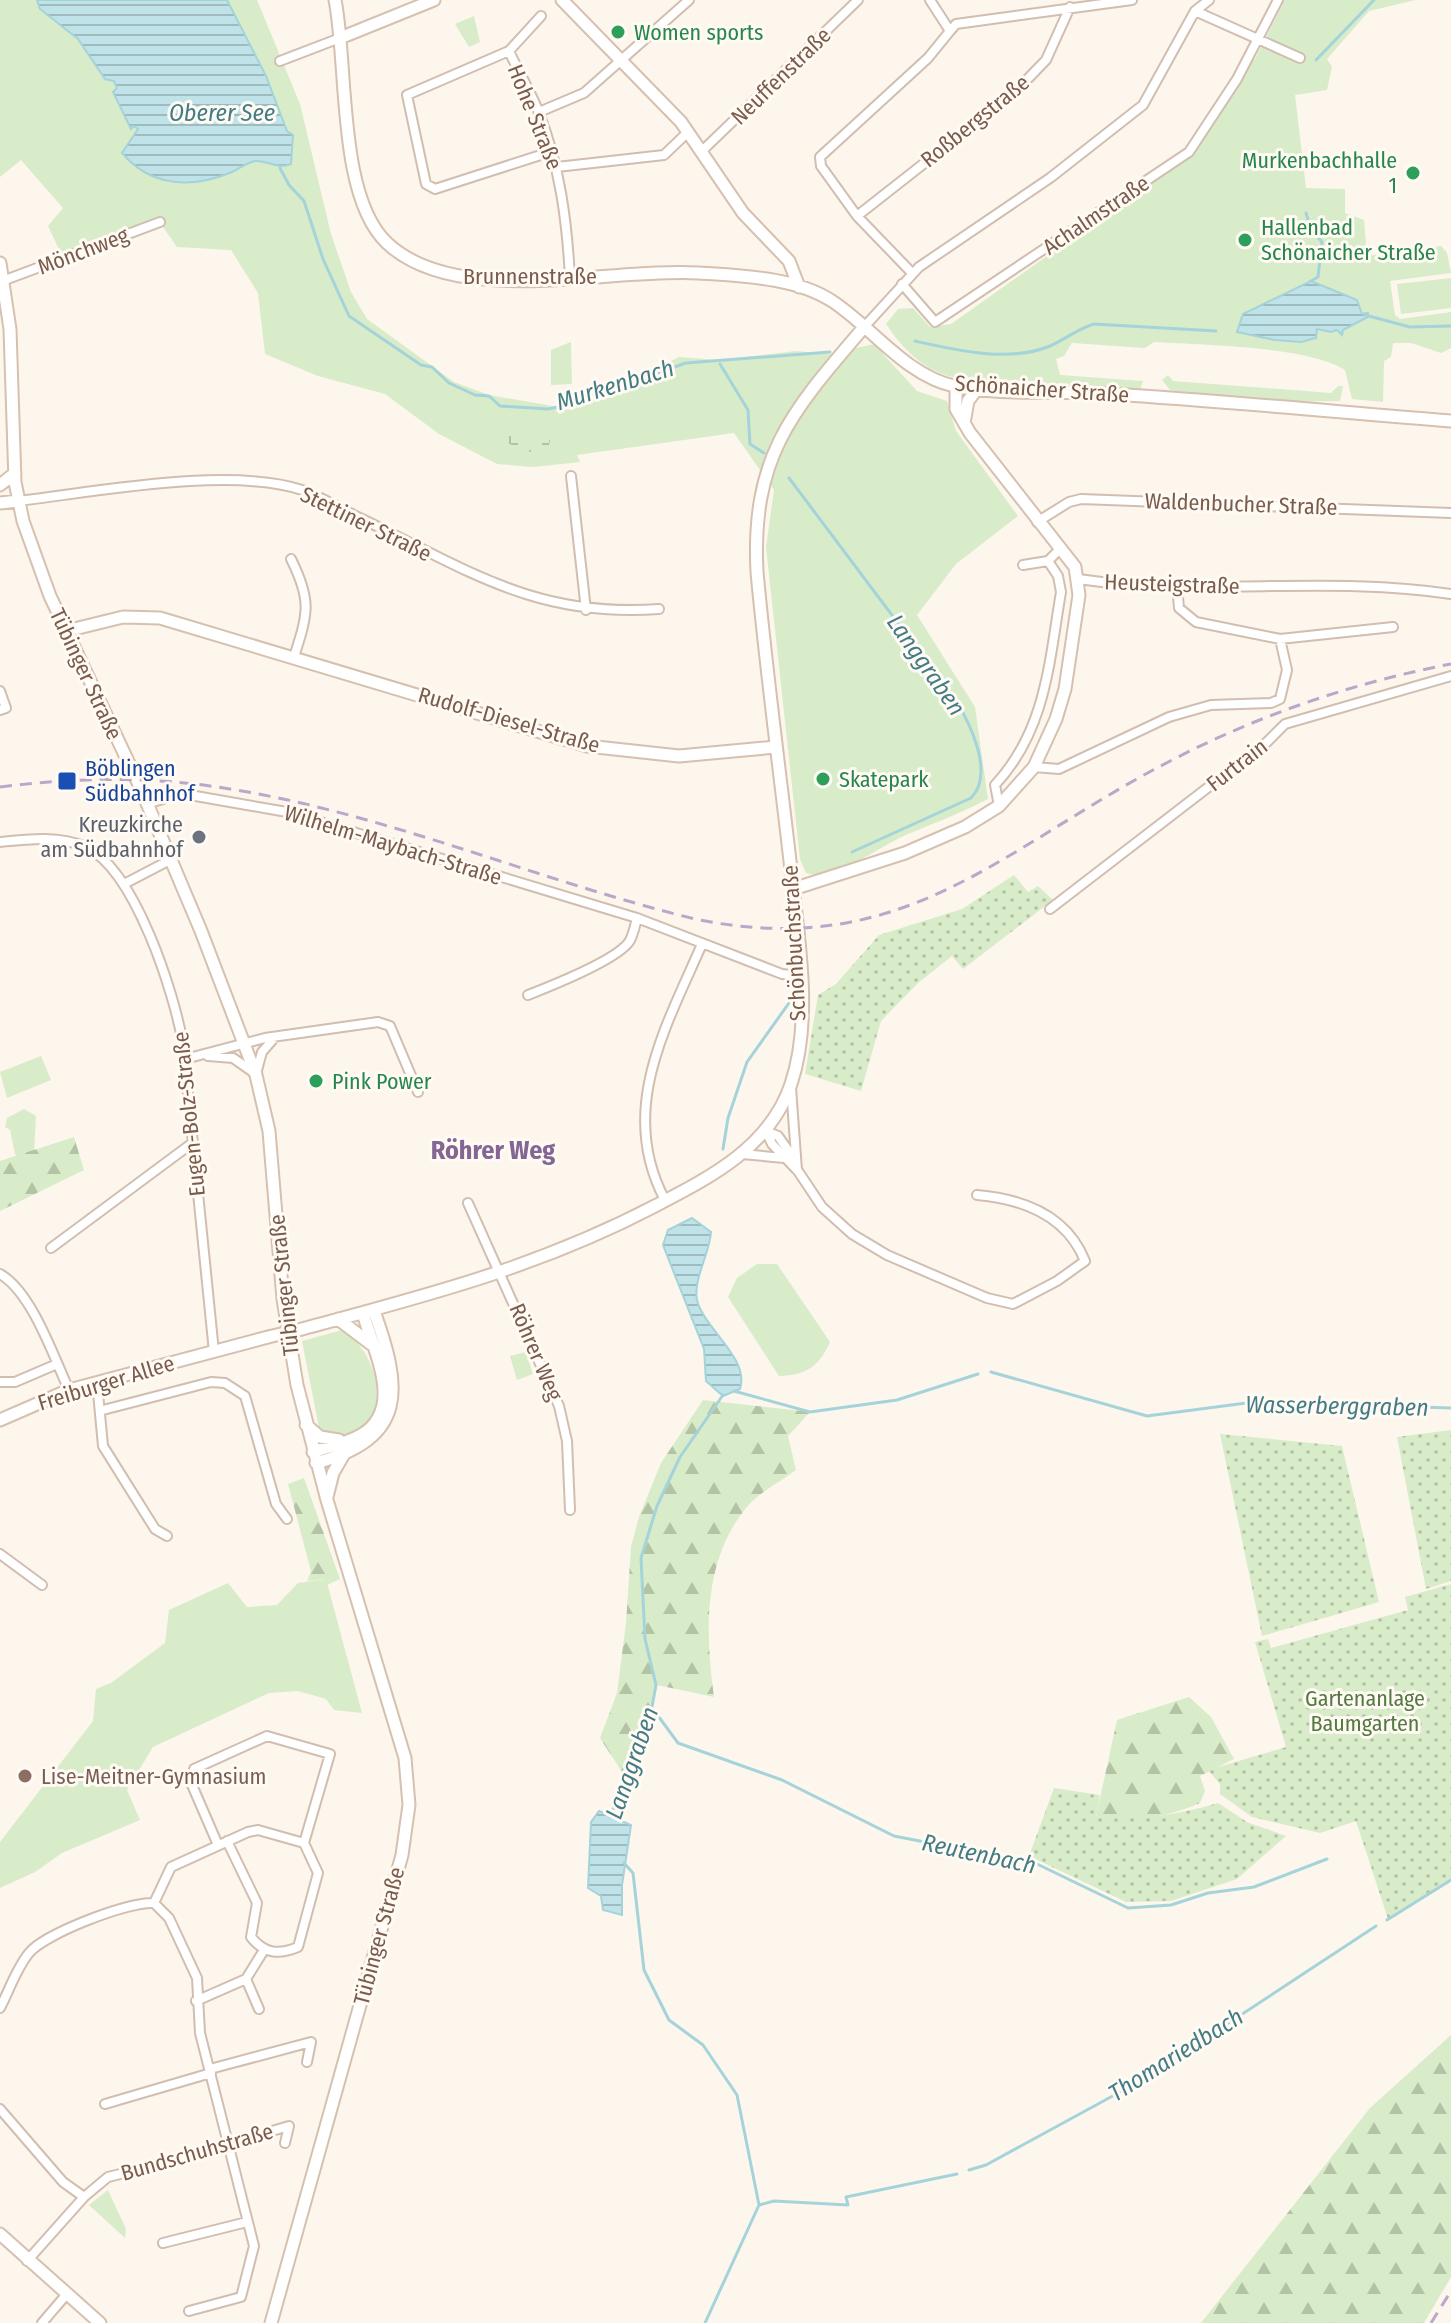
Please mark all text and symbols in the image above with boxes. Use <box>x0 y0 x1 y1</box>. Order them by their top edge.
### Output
place label: Women sports <box>634 19 763 46</box>
street label: Neuffenstraße <box>725 22 837 130</box>
marker: Women sports <box>609 23 627 41</box>
street label: Hohe Straße <box>502 60 568 174</box>
street label: Roßbergstraße <box>915 69 1035 173</box>
water label: Oberer See <box>169 99 275 127</box>
place label: Murkenbachhalle 1 <box>1242 147 1397 199</box>
marker: Murkenbachhalle 1 <box>1404 164 1422 182</box>
street label: Achalmstraße <box>1038 169 1154 261</box>
place label: Hallenbad Schönaicher Straße <box>1261 214 1436 266</box>
street label: Mönchweg <box>34 221 133 281</box>
marker: Hallenbad Schönaicher Straße <box>1236 231 1254 249</box>
street label: Brunnenstraße <box>463 263 597 290</box>
water label: Murkenbach <box>553 354 677 416</box>
street label: Schönaicher Straße <box>954 369 1130 409</box>
street label: Stettiner Straße <box>296 481 436 567</box>
street label: Waldenbucher Straße <box>1144 487 1338 521</box>
street label: Heusteigstraße <box>1104 568 1240 600</box>
street label: Tübinger Straße <box>44 604 128 744</box>
water label: Langgraben <box>881 609 971 721</box>
street label: Rudolf-Diesel-Straße <box>415 681 603 759</box>
street label: Furtrain <box>1201 733 1273 797</box>
place label: Böblingen Südbahnhof <box>85 755 196 807</box>
place label: Skatepark <box>839 766 929 793</box>
marker: Böblingen Südbahnhof <box>56 770 78 792</box>
marker: Skatepark <box>814 770 832 788</box>
street label: Wilhelm-Maybach-Straße <box>281 799 505 891</box>
place label: Kreuzkirche am Südbahnhof <box>41 811 184 863</box>
marker: Kreuzkirche am Südbahnhof <box>190 828 208 846</box>
street label: Schönbuchstraße <box>776 864 812 1022</box>
street label: Eugen-Bolz-Straße <box>167 1030 211 1198</box>
place label: Pink Power <box>332 1068 432 1095</box>
marker: Pink Power <box>307 1072 325 1090</box>
district label: Röhrer Weg <box>431 1135 555 1166</box>
street label: Tübinger Straße <box>263 1213 305 1357</box>
street label: Röhrer Weg <box>503 1299 569 1405</box>
street label: Freiburger Allee <box>34 1349 178 1417</box>
water label: Wasserberggraben <box>1245 1390 1429 1422</box>
park label: Gartenanlage Baumgarten <box>1305 1685 1425 1737</box>
water label: Langgraben <box>600 1703 664 1823</box>
place label: Lise-Meitner-Gymnasium <box>41 1763 266 1790</box>
marker: Lise-Meitner-Gymnasium <box>16 1767 34 1785</box>
water label: Reutenbach <box>920 1828 1038 1880</box>
street label: Tübinger Straße <box>348 1864 410 2008</box>
water label: Thomariedbach <box>1104 2003 1248 2107</box>
street label: Bundschuhstraße <box>118 2117 276 2187</box>

